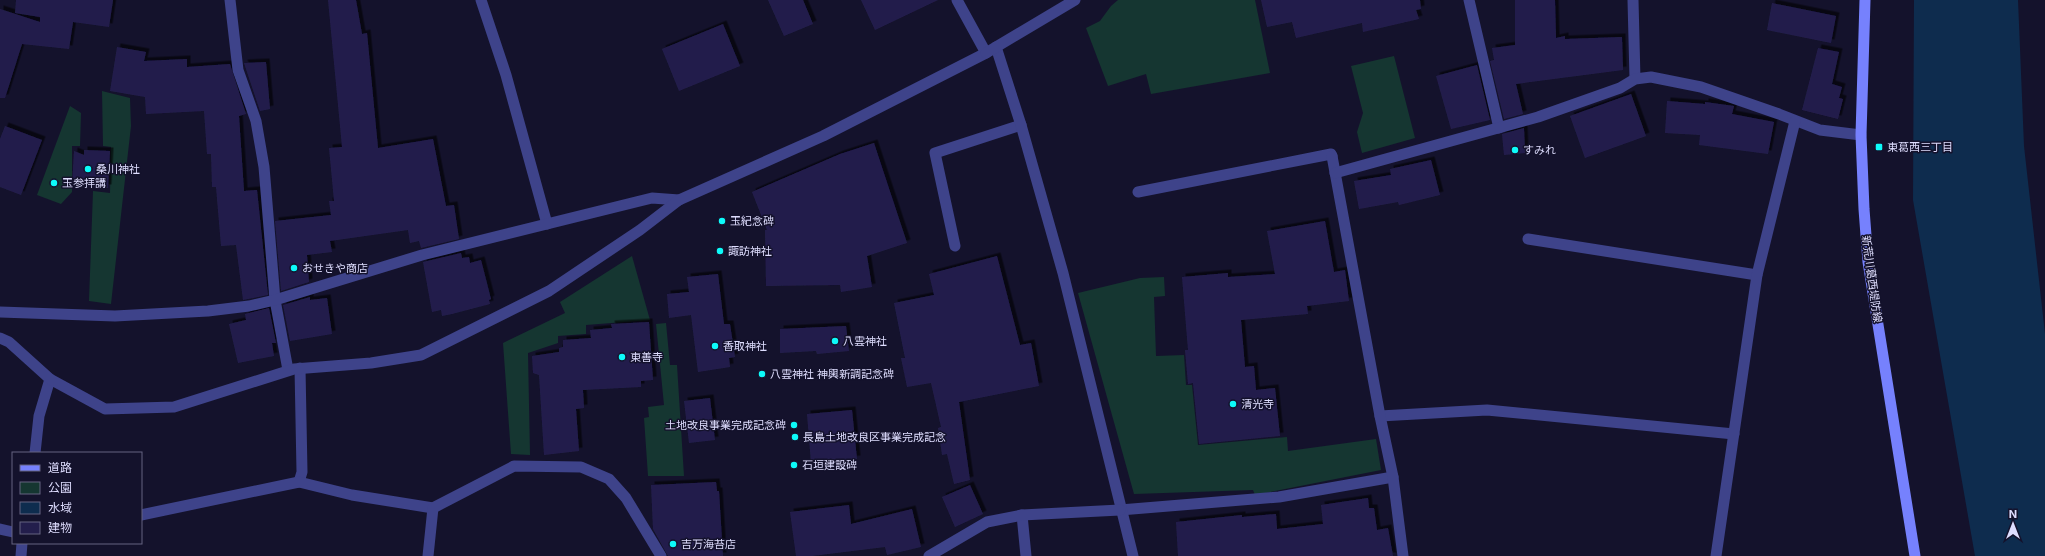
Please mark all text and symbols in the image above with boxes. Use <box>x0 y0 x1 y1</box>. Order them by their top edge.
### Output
place label: 東葛西三丁目 <box>1887 140 1953 154</box>
marker: 東葛西三丁目 <box>1874 142 1884 152</box>
place label: すみれ <box>1523 143 1556 157</box>
marker: すみれ <box>1510 145 1520 155</box>
place label: 桑川神社 <box>96 162 140 176</box>
marker: 桑川神社 <box>83 164 93 174</box>
place label: 玉参拝講 <box>62 176 106 190</box>
marker: 玉参拝講 <box>49 178 59 188</box>
place label: 玉紀念碑 <box>730 214 774 228</box>
marker: 玉紀念碑 <box>717 216 727 226</box>
street label: 新荒川葛西堤防線 <box>1859 234 1885 324</box>
place label: 諏訪神社 <box>728 244 772 258</box>
marker: 諏訪神社 <box>715 246 725 256</box>
place label: おせきや商店 <box>302 261 368 275</box>
marker: おせきや商店 <box>289 263 299 273</box>
place label: 八雲神社 <box>843 334 887 348</box>
marker: 八雲神社 <box>830 336 840 346</box>
place label: 香取神社 <box>723 339 767 353</box>
marker: 香取神社 <box>710 341 720 351</box>
place label: 東善寺 <box>630 350 663 364</box>
marker: 東善寺 <box>617 352 627 362</box>
place label: 八雲神社 神輿新調記念碑 <box>770 367 894 381</box>
marker: 八雲神社 神輿新調記念碑 <box>757 369 767 379</box>
place label: 清光寺 <box>1241 397 1274 411</box>
marker: 清光寺 <box>1228 399 1238 409</box>
place label: 土地改良事業完成記念碑 <box>665 418 786 432</box>
marker: 土地改良事業完成記念碑 <box>789 420 799 430</box>
place label: 長島土地改良区事業完成記念 <box>803 430 946 444</box>
marker: 長島土地改良区事業完成記念 <box>790 432 800 442</box>
legend <box>12 452 142 544</box>
place label: 石垣建設碑 <box>802 458 857 472</box>
text: 道路 <box>48 460 72 475</box>
marker: 石垣建設碑 <box>789 460 799 470</box>
text: 公園 <box>48 480 72 495</box>
text: 水域 <box>48 500 72 515</box>
north arrow <box>1993 504 2033 544</box>
text: N <box>2009 507 2017 521</box>
text: 建物 <box>48 520 72 535</box>
place label: 吉万海苔店 <box>681 537 736 551</box>
marker: 吉万海苔店 <box>668 539 678 549</box>

